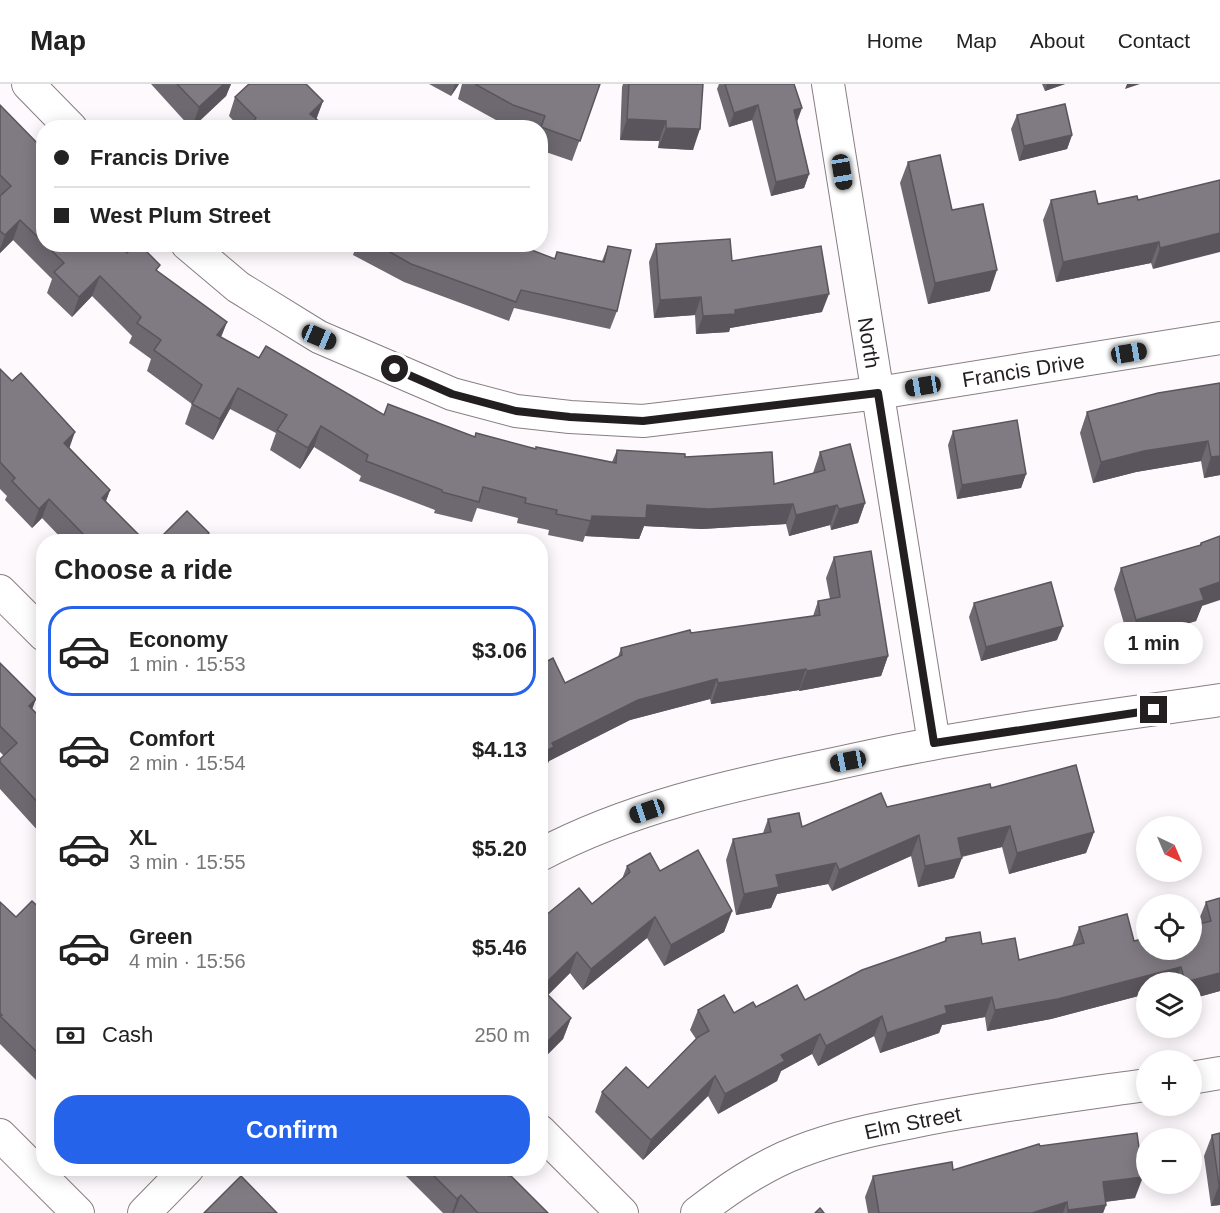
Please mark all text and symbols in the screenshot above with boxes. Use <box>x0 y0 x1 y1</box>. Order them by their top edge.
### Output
text: Map <box>30 25 86 56</box>
text: Home <box>867 29 923 52</box>
text: Map <box>956 29 997 52</box>
text: About <box>1030 29 1085 52</box>
text: Contact <box>1118 29 1190 52</box>
text: Francis Drive <box>90 145 229 170</box>
car <box>830 153 854 191</box>
text: West Plum Street <box>90 203 271 228</box>
street label: North <box>854 315 885 370</box>
car <box>299 322 339 352</box>
car <box>1110 341 1148 365</box>
street label: Francis Drive <box>960 348 1086 391</box>
route start <box>381 355 408 382</box>
car <box>904 374 942 398</box>
text: Choose a ride <box>54 555 233 585</box>
callout: 1 min <box>1104 623 1204 665</box>
icon: car <box>57 624 111 678</box>
text: Economy <box>129 627 228 652</box>
text: 1 min <box>1127 632 1180 654</box>
text: $3.06 <box>472 638 527 663</box>
text: 1 min · 15:53 <box>129 653 246 675</box>
route end <box>1140 696 1167 723</box>
icon: car <box>57 723 111 777</box>
text: Comfort <box>129 726 215 751</box>
text: $4.13 <box>472 737 527 762</box>
car <box>829 749 867 773</box>
text: 2 min · 15:54 <box>129 752 246 774</box>
car <box>627 797 667 825</box>
north arrow <box>1136 816 1202 882</box>
map controls <box>1136 816 1202 1194</box>
icon: car <box>57 822 111 876</box>
text: XL <box>129 825 157 850</box>
text: $5.20 <box>472 836 527 861</box>
text: 3 min · 15:55 <box>129 851 246 873</box>
button: locate <box>1136 894 1202 960</box>
icon: car <box>57 921 111 975</box>
text: Green <box>129 924 193 949</box>
text: $5.46 <box>472 935 527 960</box>
text: 4 min · 15:56 <box>129 950 246 972</box>
button: layers <box>1136 972 1202 1038</box>
icon: cash <box>54 1019 87 1052</box>
text: Cash <box>102 1022 153 1047</box>
text: 250 m <box>474 1024 530 1046</box>
button: + <box>1136 1050 1202 1116</box>
button: Confirm <box>54 1095 530 1164</box>
street label: Elm Street <box>862 1101 963 1143</box>
button: − <box>1136 1128 1202 1194</box>

